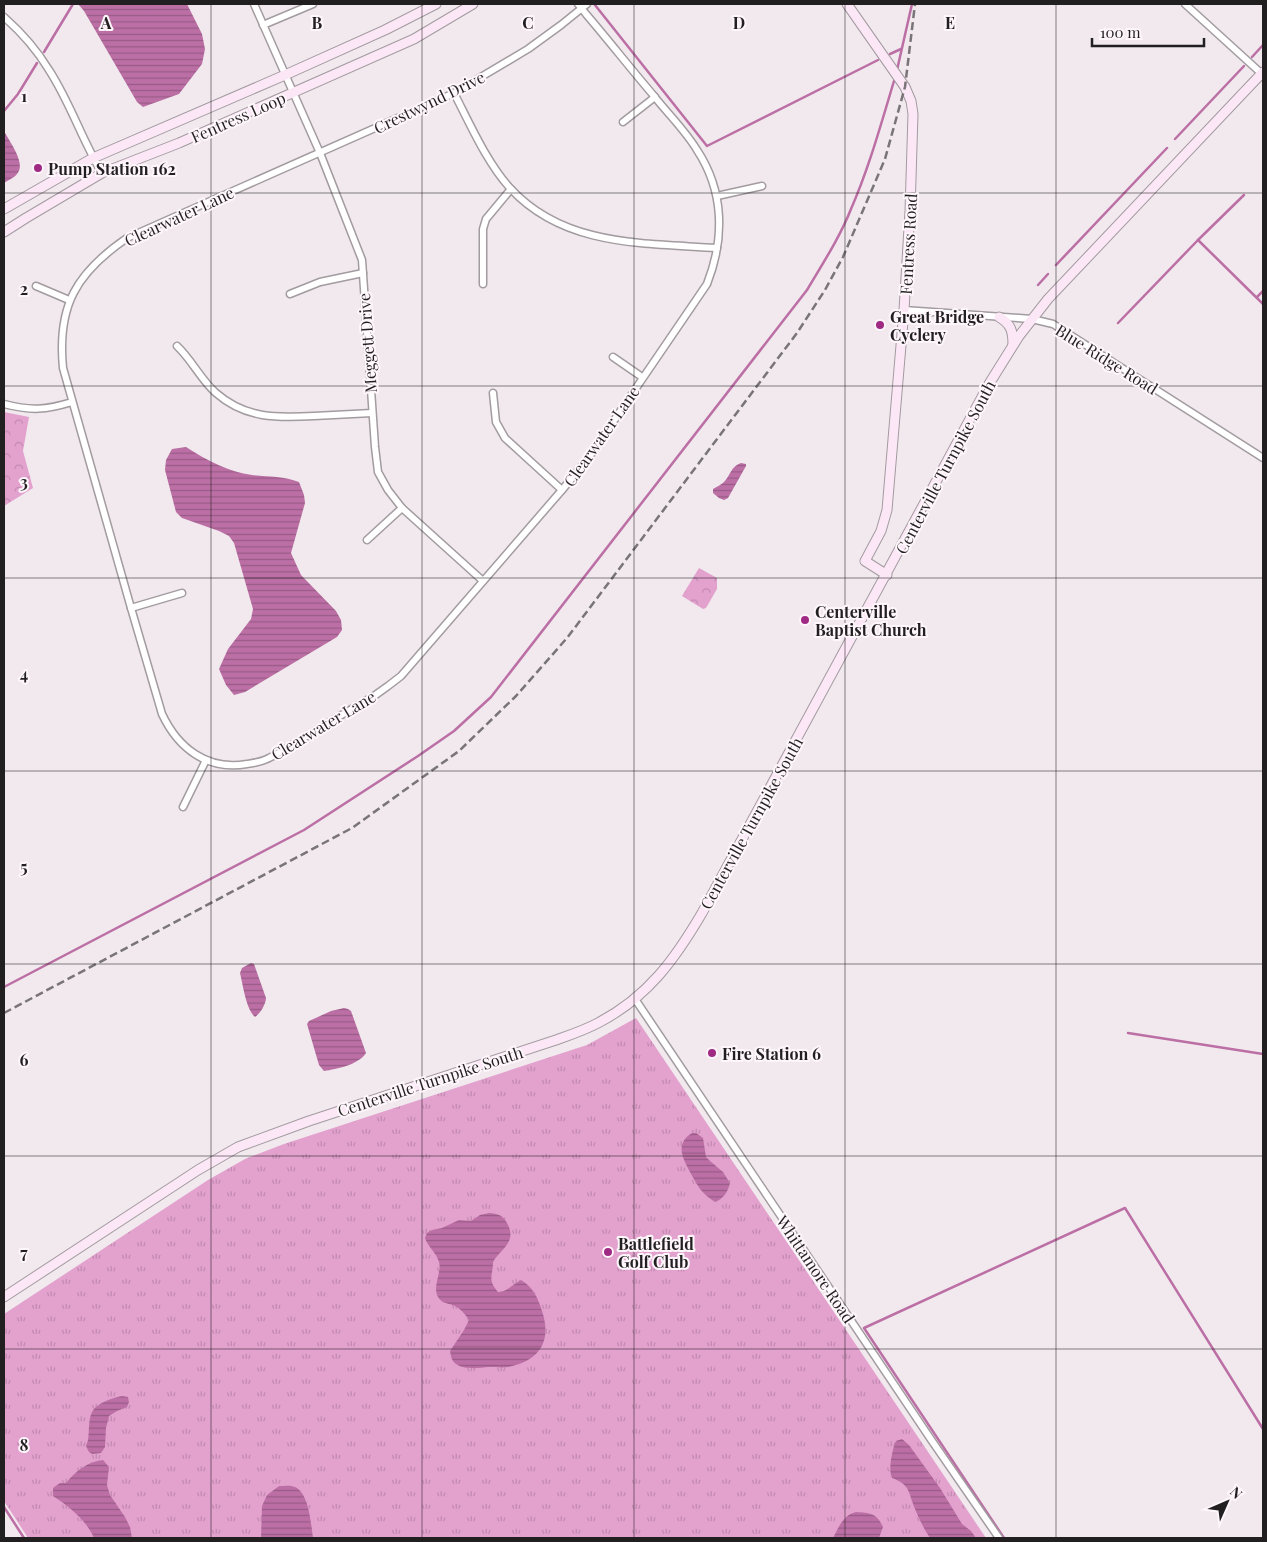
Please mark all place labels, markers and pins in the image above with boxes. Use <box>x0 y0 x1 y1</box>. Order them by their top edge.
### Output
place label: Pump Station 162 <box>48 158 176 179</box>
marker: Pump Station 162 <box>32 162 44 174</box>
place label: Great Bridge Cyclery <box>890 306 984 345</box>
marker: Great Bridge Cyclery <box>874 319 886 331</box>
place label: Centerville Baptist Church <box>815 601 927 640</box>
marker: Centerville Baptist Church <box>799 614 811 626</box>
place label: Fire Station 6 <box>722 1043 821 1064</box>
marker: Fire Station 6 <box>706 1047 718 1059</box>
place label: Battlefield Golf Club <box>618 1233 694 1272</box>
marker: Battlefield Golf Club <box>602 1246 614 1258</box>

